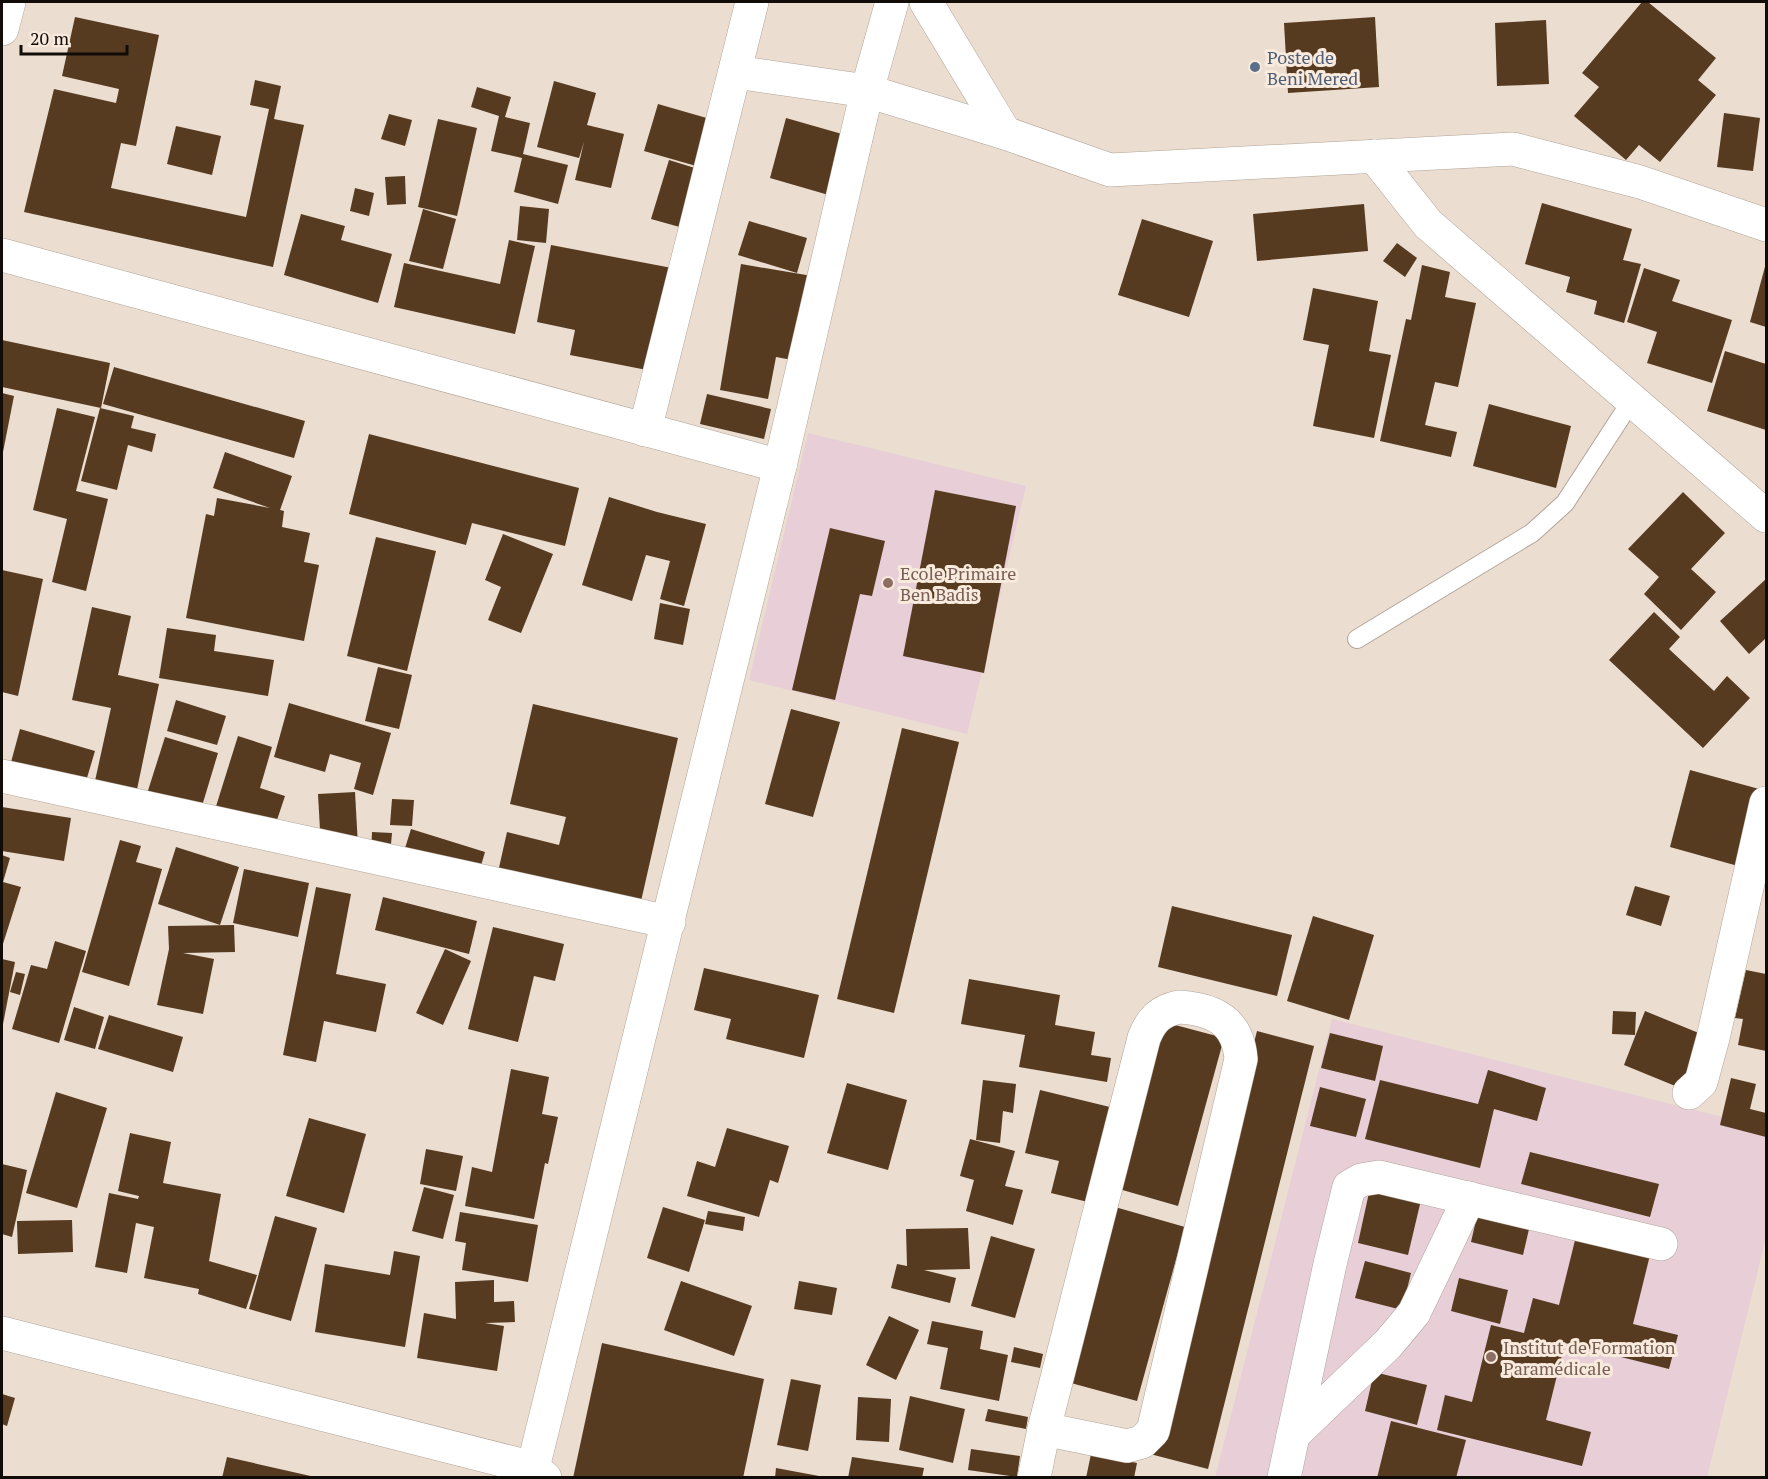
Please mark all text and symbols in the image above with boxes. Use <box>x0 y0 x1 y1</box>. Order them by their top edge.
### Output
scale bar <box>21 18 128 56</box>
text: 20 m <box>30 26 70 50</box>
place label: Poste de Beni Mered <box>1267 45 1358 90</box>
marker: Poste de Beni Mered <box>1248 60 1262 74</box>
place label: Ecole Primaire Ben Badis <box>900 561 1016 606</box>
marker: Ecole Primaire Ben Badis <box>881 576 895 590</box>
place label: Institut de Formation Paramédicale <box>1503 1335 1676 1380</box>
marker: Institut de Formation Paramédicale <box>1484 1350 1498 1364</box>

